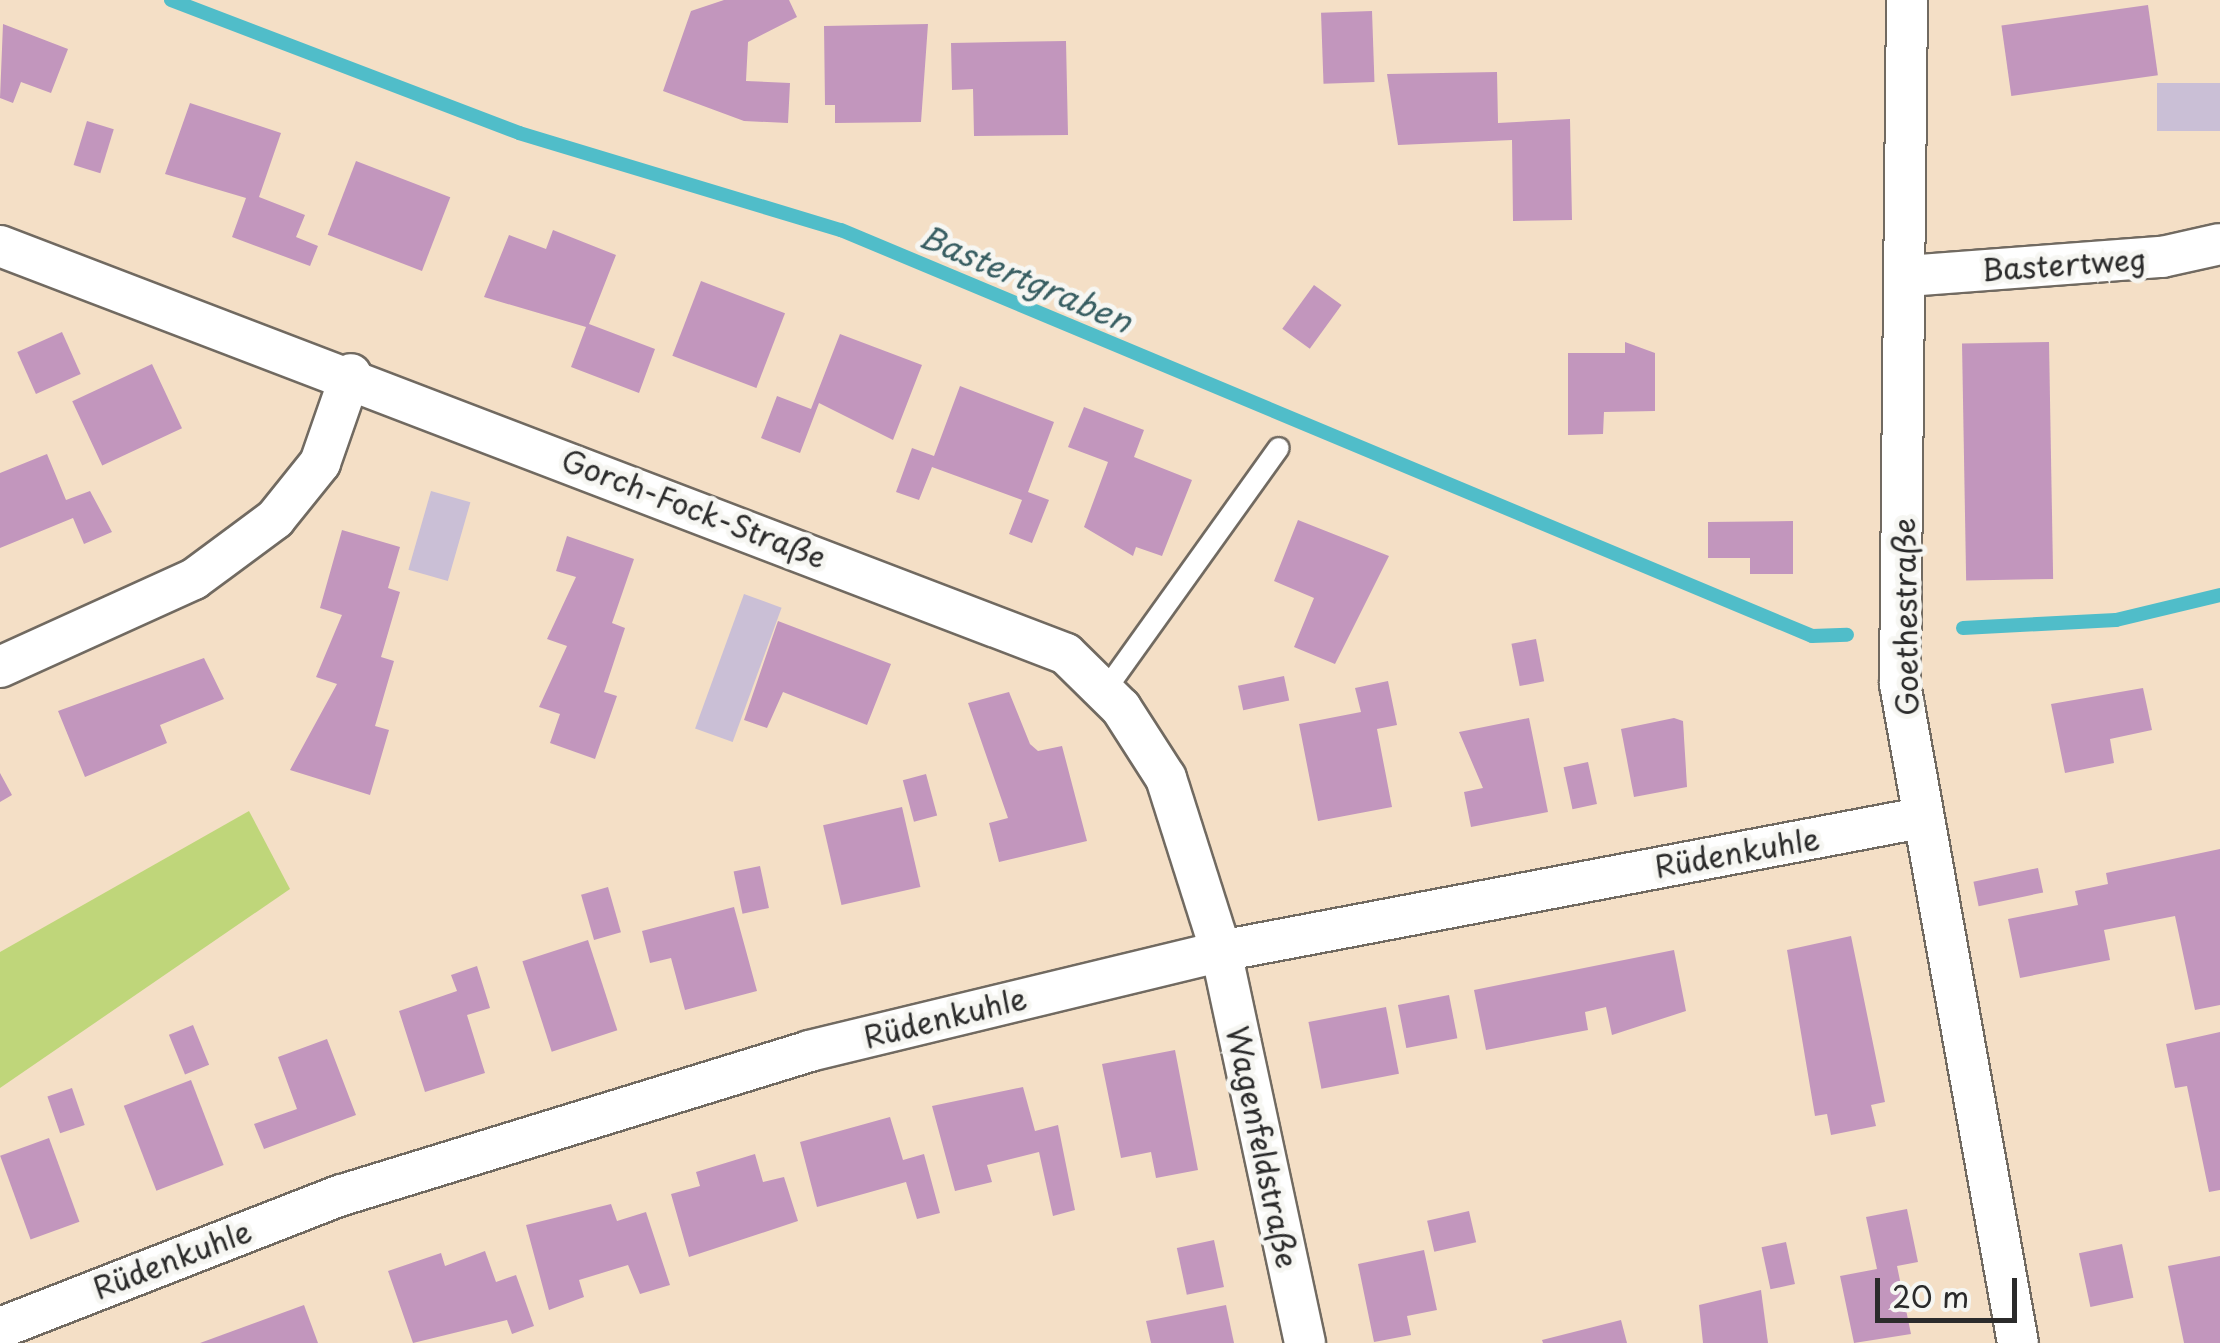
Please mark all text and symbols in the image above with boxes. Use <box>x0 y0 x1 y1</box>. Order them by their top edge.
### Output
water label: Bastertgraben <box>914 216 1138 340</box>
street label: Bastertweg <box>1981 240 2147 288</box>
street label: Gorch-Fock-Straße <box>557 441 831 575</box>
street label: Goethestraße <box>1885 518 1925 716</box>
street label: Rüdenkuhle <box>1652 820 1822 884</box>
street label: Rüdenkuhle <box>860 979 1030 1055</box>
street label: Wagenfeldstraße <box>1220 1023 1306 1271</box>
street label: Rüdenkuhle <box>88 1212 256 1306</box>
scale bar <box>1880 1258 2022 1320</box>
text: 20 m <box>1892 1273 1969 1318</box>

